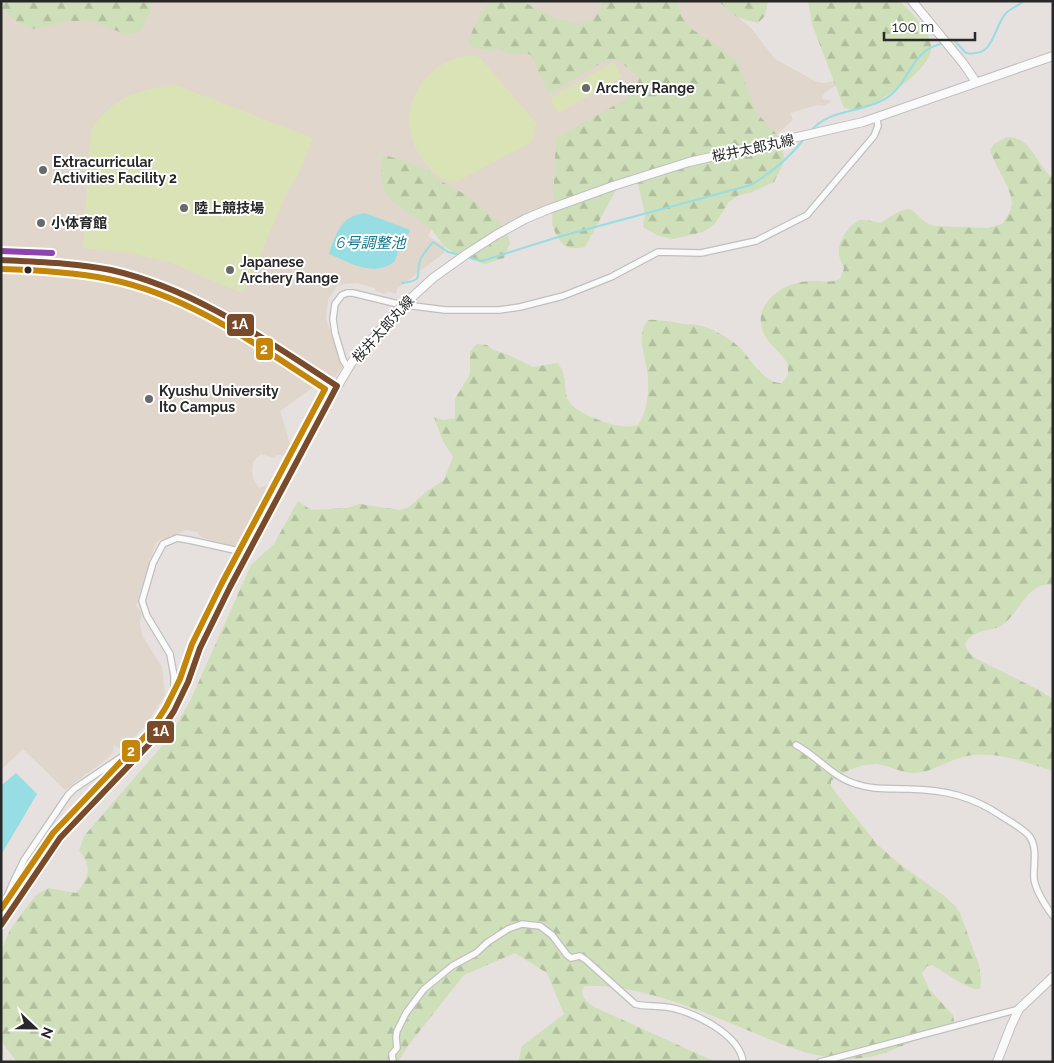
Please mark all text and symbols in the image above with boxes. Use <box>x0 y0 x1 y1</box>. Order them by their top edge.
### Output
scale bar <box>884 10 975 42</box>
text: 100 m <box>892 18 934 36</box>
place label: Archery Range <box>596 80 695 96</box>
marker: Archery Range <box>580 82 592 94</box>
street label: 桜井太郎丸線 <box>710 131 796 165</box>
place label: Extracurricular Activities Facility 2 <box>53 154 177 186</box>
marker: Extracurricular Activities Facility 2 <box>37 164 49 176</box>
place label: 陸上競技場 <box>194 200 264 216</box>
marker: 陸上競技場 <box>178 202 190 214</box>
place label: 小体育館 <box>51 215 107 231</box>
marker: 小体育館 <box>35 217 47 229</box>
water label: 6号調整池 <box>337 234 407 252</box>
place label: Japanese Archery Range <box>240 254 339 286</box>
marker: Japanese Archery Range <box>224 264 236 276</box>
unlabelled marker <box>23 265 33 275</box>
street label: 桜井太郎丸線 <box>349 292 417 366</box>
line badge: 1A <box>226 313 255 337</box>
text: 1A <box>232 316 249 332</box>
line badge: 2 <box>255 337 274 361</box>
text: 2 <box>260 341 268 357</box>
place label: Kyushu University Ito Campus <box>159 383 279 415</box>
marker: Kyushu University Ito Campus <box>143 393 155 405</box>
line badge: 1A <box>146 720 175 744</box>
text: 1A <box>153 723 170 739</box>
line badge: 2 <box>121 739 141 763</box>
text: 2 <box>127 743 135 759</box>
north arrow <box>10 1003 60 1053</box>
text: N <box>38 1025 56 1041</box>

